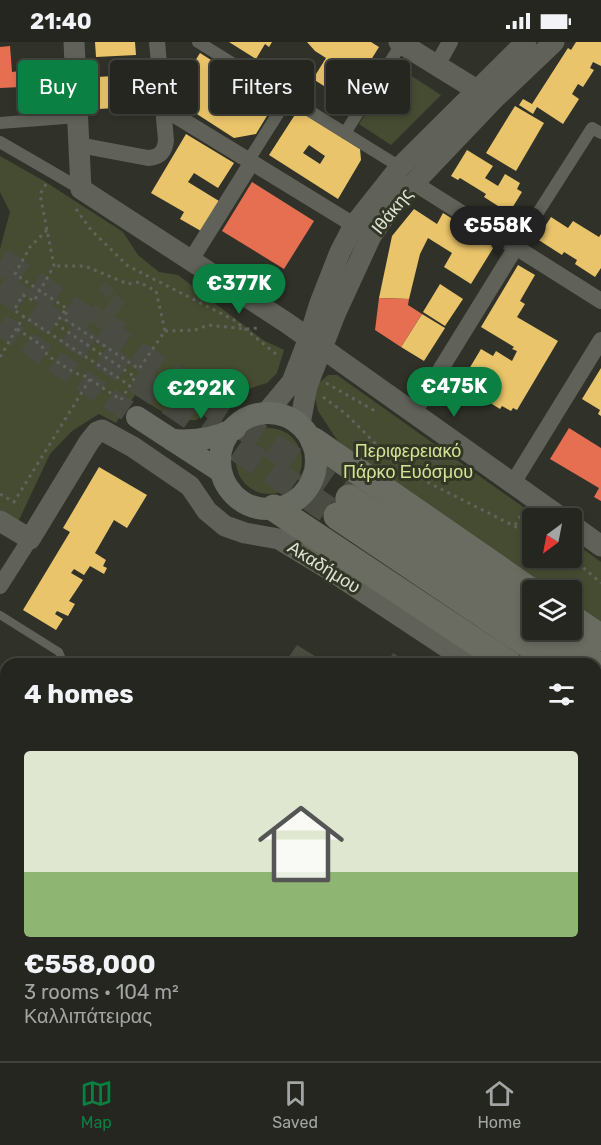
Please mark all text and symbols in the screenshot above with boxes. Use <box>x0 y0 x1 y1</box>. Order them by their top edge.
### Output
text: 21:40 <box>30 8 92 35</box>
chip: Buy <box>18 60 98 114</box>
chip: Rent <box>110 60 198 114</box>
chip: Filters <box>210 60 314 114</box>
chip: New <box>326 60 410 114</box>
street label: Ιθάκης <box>367 183 417 239</box>
pin: €558K <box>456 206 540 257</box>
text: €558K <box>464 213 532 237</box>
pin: €377K <box>197 264 281 315</box>
text: €377K <box>206 271 272 295</box>
pin: €475K <box>412 367 496 418</box>
pin: €292K <box>159 369 243 420</box>
text: €475K <box>421 374 487 398</box>
text: €292K <box>167 376 235 400</box>
park label: Περιφερειακό Πάρκο Ευόσμου <box>343 440 473 483</box>
north arrow <box>522 508 582 568</box>
map controls <box>522 508 582 640</box>
street label: Ακαδήμου <box>284 536 364 598</box>
button: layers <box>522 580 582 640</box>
icon: filters <box>545 678 578 711</box>
text: 4 homes <box>24 679 134 710</box>
icon: home <box>247 790 355 898</box>
text: €558,000 <box>24 949 156 980</box>
text: 3 rooms · 104 m² <box>24 980 179 1004</box>
text: Καλλιπάτειρας <box>24 1004 152 1028</box>
tab: Map <box>80 1077 113 1132</box>
tab: Saved <box>272 1077 318 1132</box>
tab: Home <box>477 1077 521 1132</box>

